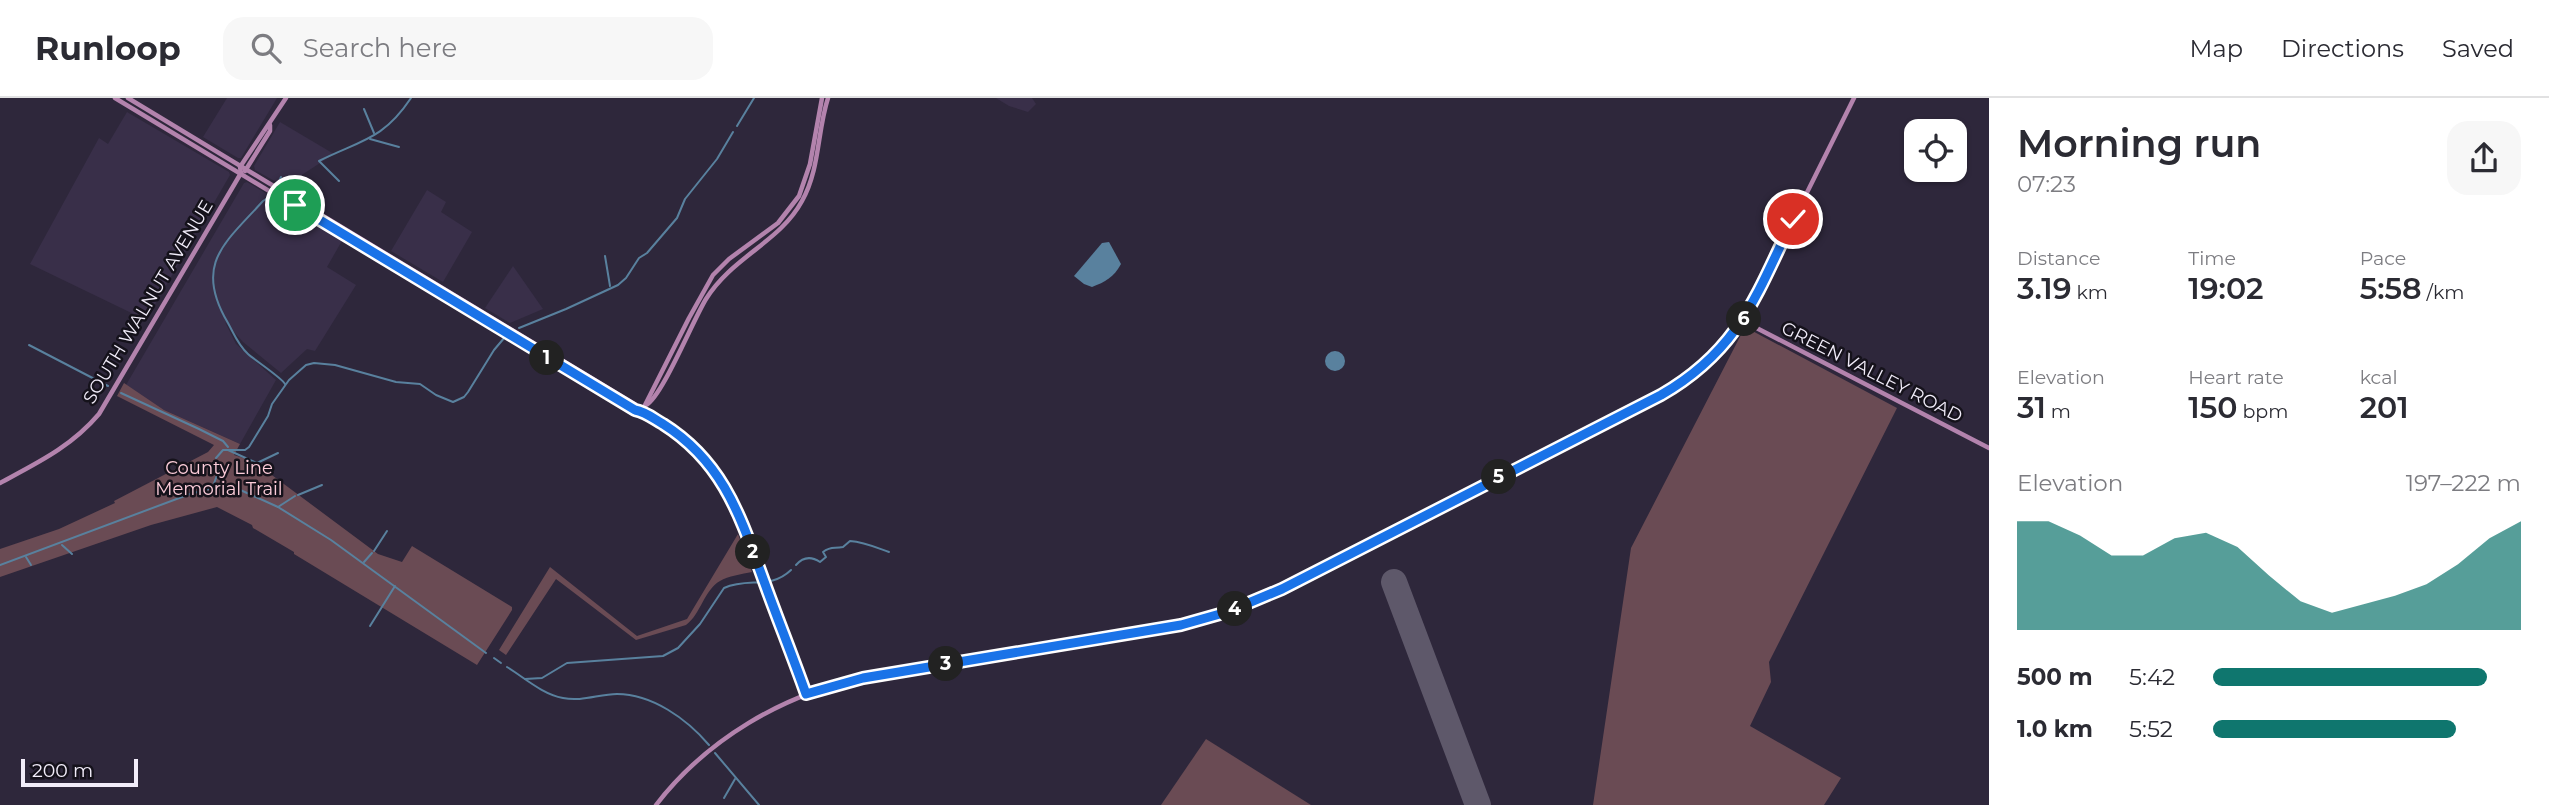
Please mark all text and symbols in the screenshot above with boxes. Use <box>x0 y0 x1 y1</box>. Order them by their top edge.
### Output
search box <box>223 17 713 80</box>
text: Runloop <box>35 28 181 68</box>
icon: search <box>247 29 285 67</box>
text: Search here <box>303 32 457 64</box>
text: Map <box>2190 34 2243 63</box>
text: Directions <box>2281 34 2404 63</box>
text: Saved <box>2442 34 2514 63</box>
map controls <box>1904 119 1967 182</box>
button: locate <box>1904 119 1967 182</box>
text: Morning run <box>2017 120 2261 167</box>
button: share <box>2447 121 2521 195</box>
text: 07:23 <box>2017 170 2076 198</box>
pin <box>265 175 325 235</box>
icon: arrive <box>276 186 314 224</box>
pin <box>1763 189 1823 249</box>
street label: SOUTH WALNUT AVENUE <box>78 196 218 408</box>
icon: check <box>1774 200 1812 238</box>
text: Distance <box>2017 247 2100 270</box>
text: Time <box>2188 247 2236 270</box>
text: Pace <box>2360 247 2406 270</box>
text: 3.19 <box>2017 270 2072 307</box>
text: 19:02 <box>2188 270 2264 307</box>
text: 5:58 <box>2360 270 2422 307</box>
text: km <box>2072 281 2108 304</box>
text: /km <box>2422 281 2464 304</box>
pin: 6 <box>1726 302 1762 336</box>
text: 6 <box>1737 307 1750 330</box>
street label: GREEN VALLEY ROAD <box>1778 317 1966 427</box>
pin: 1 <box>530 341 564 376</box>
text: 1 <box>543 346 550 369</box>
text: Elevation <box>2017 366 2105 389</box>
text: Heart rate <box>2188 366 2284 389</box>
text: kcal <box>2360 366 2398 389</box>
text: 31 <box>2017 389 2046 426</box>
text: 150 <box>2188 389 2237 426</box>
text: 201 <box>2360 389 2409 426</box>
text: m <box>2046 400 2071 423</box>
text: bpm <box>2237 400 2288 423</box>
park label: County Line Memorial Trail <box>155 457 283 500</box>
pin: 5 <box>1482 460 1516 494</box>
text: 5 <box>1493 465 1504 488</box>
text: Elevation <box>2017 469 2123 497</box>
text: 197–222 m <box>2406 469 2521 497</box>
pin: 2 <box>736 534 770 570</box>
text: 2 <box>747 540 758 563</box>
pin: 4 <box>1218 592 1252 626</box>
text: 4 <box>1228 597 1241 620</box>
pin: 3 <box>928 646 964 682</box>
text: 3 <box>940 652 951 675</box>
text: 500 m <box>2017 663 2093 691</box>
text: 5:42 <box>2129 663 2175 691</box>
text: 1.0 km <box>2017 715 2093 743</box>
text: 5:52 <box>2129 715 2173 743</box>
scale bar <box>21 756 138 788</box>
text: 200 m <box>32 759 93 782</box>

